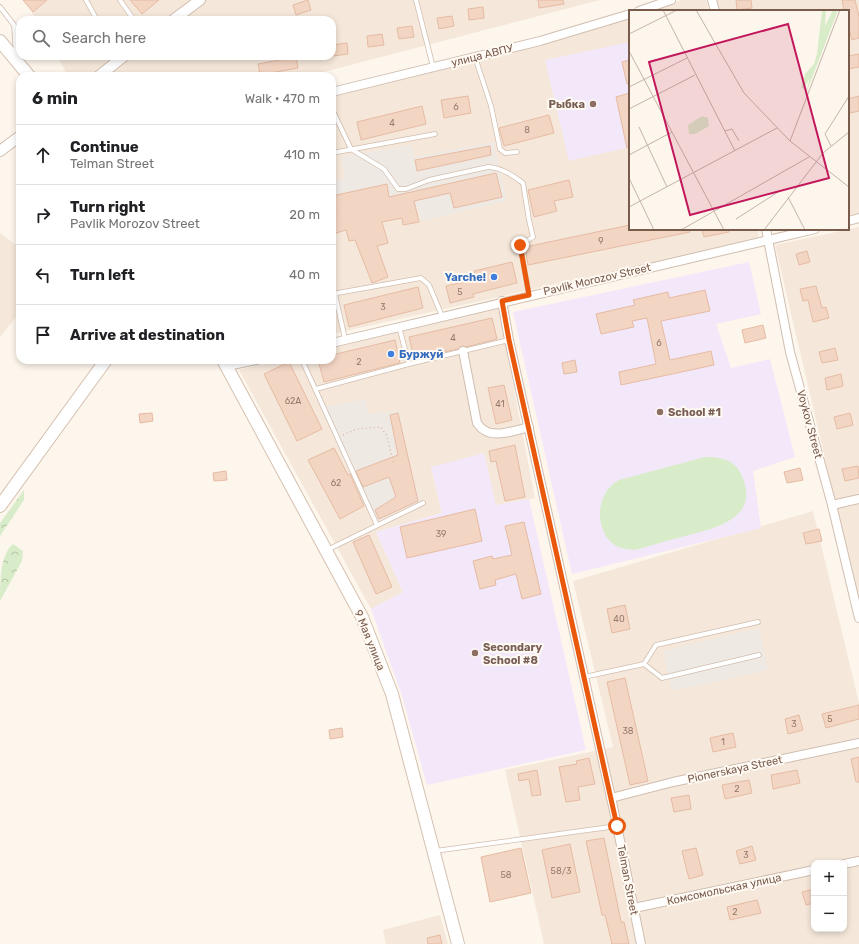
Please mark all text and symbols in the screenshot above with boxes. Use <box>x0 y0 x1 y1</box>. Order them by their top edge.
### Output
inset map <box>629 10 849 230</box>
search box <box>16 16 336 60</box>
icon: search <box>30 27 52 49</box>
text: Search here <box>62 29 146 47</box>
street label: улица АВПУ <box>450 41 515 69</box>
text: 6 min <box>32 88 78 108</box>
text: Walk · 470 m <box>245 91 320 106</box>
place label: Рыбка <box>549 98 585 111</box>
marker: Рыбка <box>588 99 598 109</box>
house number: 6 <box>453 102 459 112</box>
house number: 4 <box>389 118 395 128</box>
house number: 8 <box>524 125 530 135</box>
text: Continue <box>70 138 139 156</box>
icon: ahead <box>32 144 54 166</box>
text: 410 m <box>284 147 320 162</box>
text: Telman Street <box>70 156 154 171</box>
text: Turn right <box>70 198 145 216</box>
icon: right <box>32 204 54 226</box>
text: 20 m <box>289 207 320 222</box>
text: Pavlik Morozov Street <box>70 216 200 231</box>
route end <box>511 236 529 254</box>
house number: 9 <box>598 236 604 246</box>
street label: Pavlik Morozov Street <box>542 261 653 298</box>
icon: left <box>32 264 54 286</box>
text: Turn left <box>70 266 135 284</box>
text: 40 m <box>289 267 320 282</box>
place label: Yarche! <box>445 271 486 284</box>
marker: Yarche! <box>489 272 499 282</box>
house number: 5 <box>457 287 463 297</box>
house number: 3 <box>380 302 386 312</box>
icon: arrive <box>32 324 54 346</box>
text: Arrive at destination <box>70 326 225 344</box>
house number: 4 <box>450 333 456 343</box>
house number: 6 <box>656 338 662 348</box>
place label: Буржуй <box>399 348 443 361</box>
marker: Буржуй <box>386 349 396 359</box>
house number: 2 <box>356 357 362 367</box>
street label: Voykov Street <box>794 388 825 461</box>
house number: 62А <box>285 396 301 406</box>
house number: 41 <box>495 399 505 409</box>
place label: School #1 <box>668 406 721 419</box>
marker: School #1 <box>655 407 665 417</box>
house number: 62 <box>331 478 341 488</box>
house number: 39 <box>436 529 446 539</box>
street label: 9 Мая улица <box>351 608 388 672</box>
house number: 40 <box>613 614 625 624</box>
place label: Secondary School #8 <box>483 641 543 667</box>
marker: Secondary School #8 <box>470 648 480 658</box>
house number: 5 <box>827 714 833 724</box>
house number: 3 <box>791 719 797 729</box>
house number: 38 <box>622 726 634 736</box>
house number: 1 <box>721 737 725 747</box>
street label: Pionerskaya Street <box>687 753 784 786</box>
house number: 2 <box>734 784 740 794</box>
route start <box>608 817 626 835</box>
street label: Telman Street <box>614 844 641 917</box>
house number: 3 <box>743 850 749 860</box>
map controls <box>811 860 847 932</box>
button: + <box>811 860 847 896</box>
house number: 58/3 <box>551 866 571 876</box>
house number: 58 <box>500 870 512 880</box>
street label: Комсомольская улица <box>666 871 783 908</box>
button: − <box>811 896 847 932</box>
house number: 2 <box>732 907 738 917</box>

